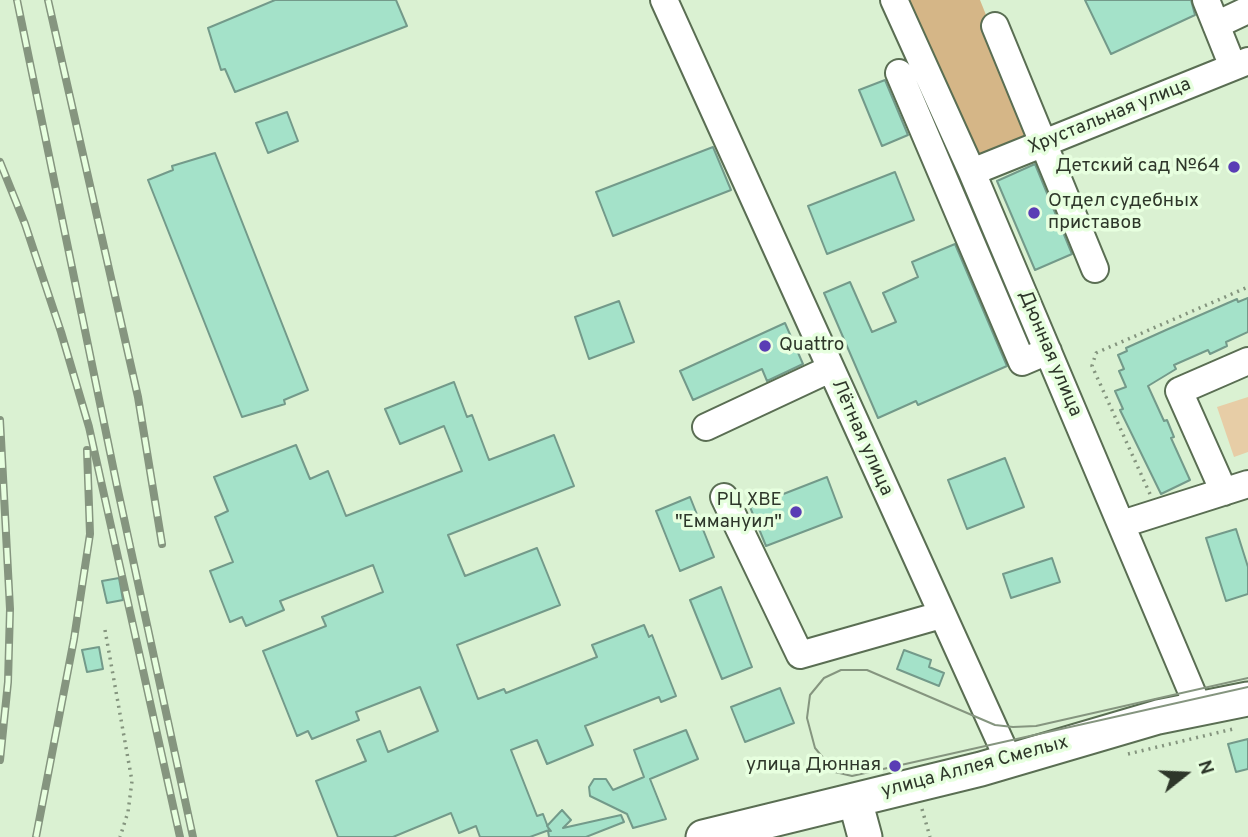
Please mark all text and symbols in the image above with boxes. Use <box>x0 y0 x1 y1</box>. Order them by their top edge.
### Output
street label: Хрустальная улица <box>1025 74 1195 160</box>
place label: Детский сад №64 <box>1055 156 1220 178</box>
marker: Детский сад №64 <box>1226 159 1242 175</box>
place label: Отдел судебных приставов <box>1048 191 1199 235</box>
marker: Отдел судебных приставов <box>1026 205 1042 221</box>
street label: Дюнная улица <box>1012 287 1086 421</box>
place label: Quattro <box>779 335 844 357</box>
marker: Quattro <box>757 338 773 354</box>
street label: Лётная улица <box>825 376 897 500</box>
place label: РЦ ХВЕ "Еммануил" <box>675 490 782 534</box>
marker: РЦ ХВЕ "Еммануил" <box>788 504 804 520</box>
street label: улица Аллея Смелых <box>879 732 1071 804</box>
north arrow <box>1150 739 1220 809</box>
place label: улица Дюнная <box>746 755 881 777</box>
text: N <box>1191 757 1218 778</box>
marker: улица Дюнная <box>887 758 903 774</box>

